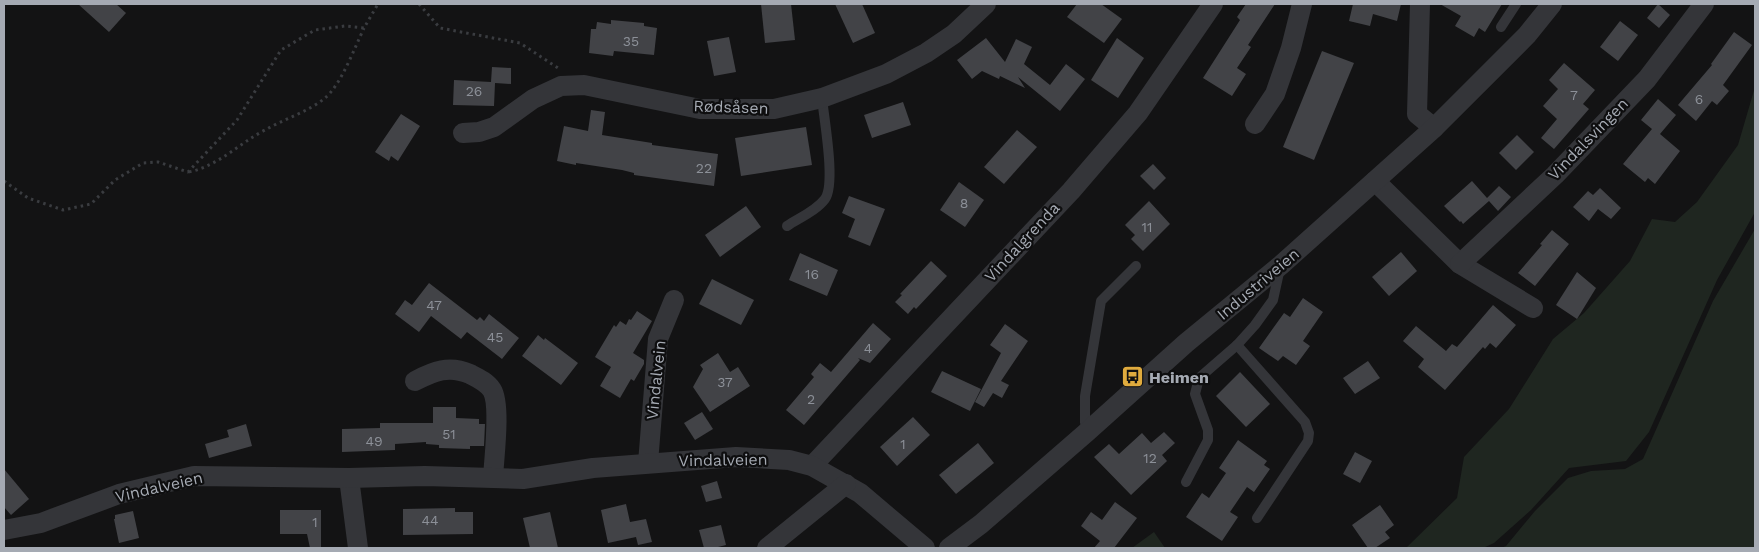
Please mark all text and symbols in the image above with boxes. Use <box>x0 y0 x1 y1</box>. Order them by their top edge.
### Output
house number: 35 <box>623 33 639 49</box>
house number: 26 <box>466 83 482 99</box>
house number: 7 <box>1570 87 1578 103</box>
house number: 6 <box>1695 91 1703 107</box>
street label: Vindalsvingen <box>1544 94 1632 184</box>
street label: Rødsåsen <box>693 96 769 118</box>
house number: 22 <box>696 160 712 176</box>
house number: 8 <box>960 195 968 211</box>
street label: Vindalgrenda <box>980 198 1064 286</box>
house number: 11 <box>1142 219 1152 235</box>
street label: Industriveien <box>1213 244 1303 324</box>
house number: 16 <box>805 266 819 282</box>
house number: 47 <box>426 297 442 313</box>
house number: 45 <box>487 329 503 345</box>
street label: Vindalvein <box>642 339 670 421</box>
house number: 4 <box>864 340 872 356</box>
bus stop icon: Heimen <box>1121 365 1145 389</box>
place label: Heimen <box>1149 368 1209 387</box>
house number: 37 <box>717 374 733 390</box>
house number: 2 <box>807 391 815 407</box>
house number: 51 <box>442 426 456 442</box>
house number: 49 <box>365 433 383 449</box>
house number: 1 <box>900 436 906 452</box>
street label: Vindalveien <box>678 450 768 470</box>
house number: 12 <box>1143 450 1157 466</box>
street label: Vindalveien <box>113 468 205 506</box>
house number: 44 <box>421 512 439 528</box>
house number: 1 <box>312 514 318 530</box>

